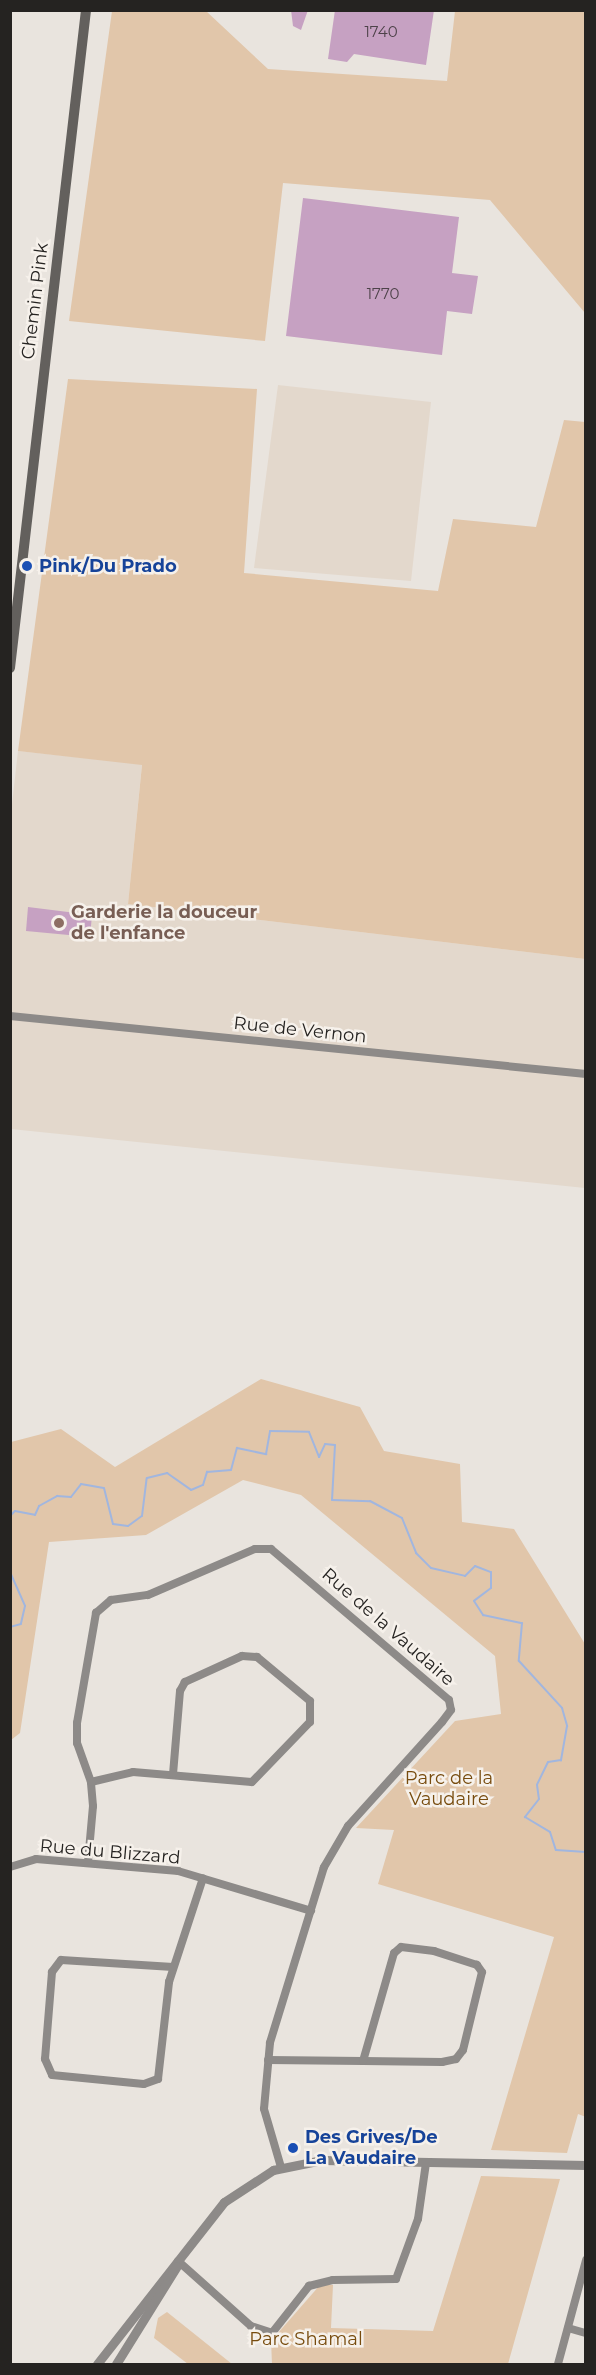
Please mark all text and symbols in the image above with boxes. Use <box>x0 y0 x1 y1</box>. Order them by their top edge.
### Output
house number: 1740 <box>364 23 398 41</box>
street label: Chemin Pink <box>17 241 53 361</box>
house number: 1770 <box>367 285 399 303</box>
place label: Pink/Du Prado <box>39 555 177 577</box>
marker: Pink/Du Prado <box>20 559 34 573</box>
place label: Garderie la douceur de l'enfance <box>71 902 257 944</box>
marker: Garderie la douceur de l'enfance <box>52 916 66 930</box>
street label: Rue de Vernon <box>232 1012 368 1048</box>
street label: Rue de la Vaudaire <box>317 1564 459 1690</box>
park label: Parc de la Vaudaire <box>405 1768 493 1810</box>
street label: Rue du Blizzard <box>39 1835 181 1869</box>
place label: Des Grives/De La Vaudaire <box>305 2127 438 2170</box>
marker: Des Grives/De La Vaudaire <box>286 2141 300 2155</box>
park label: Parc Shamal <box>249 2328 363 2350</box>

